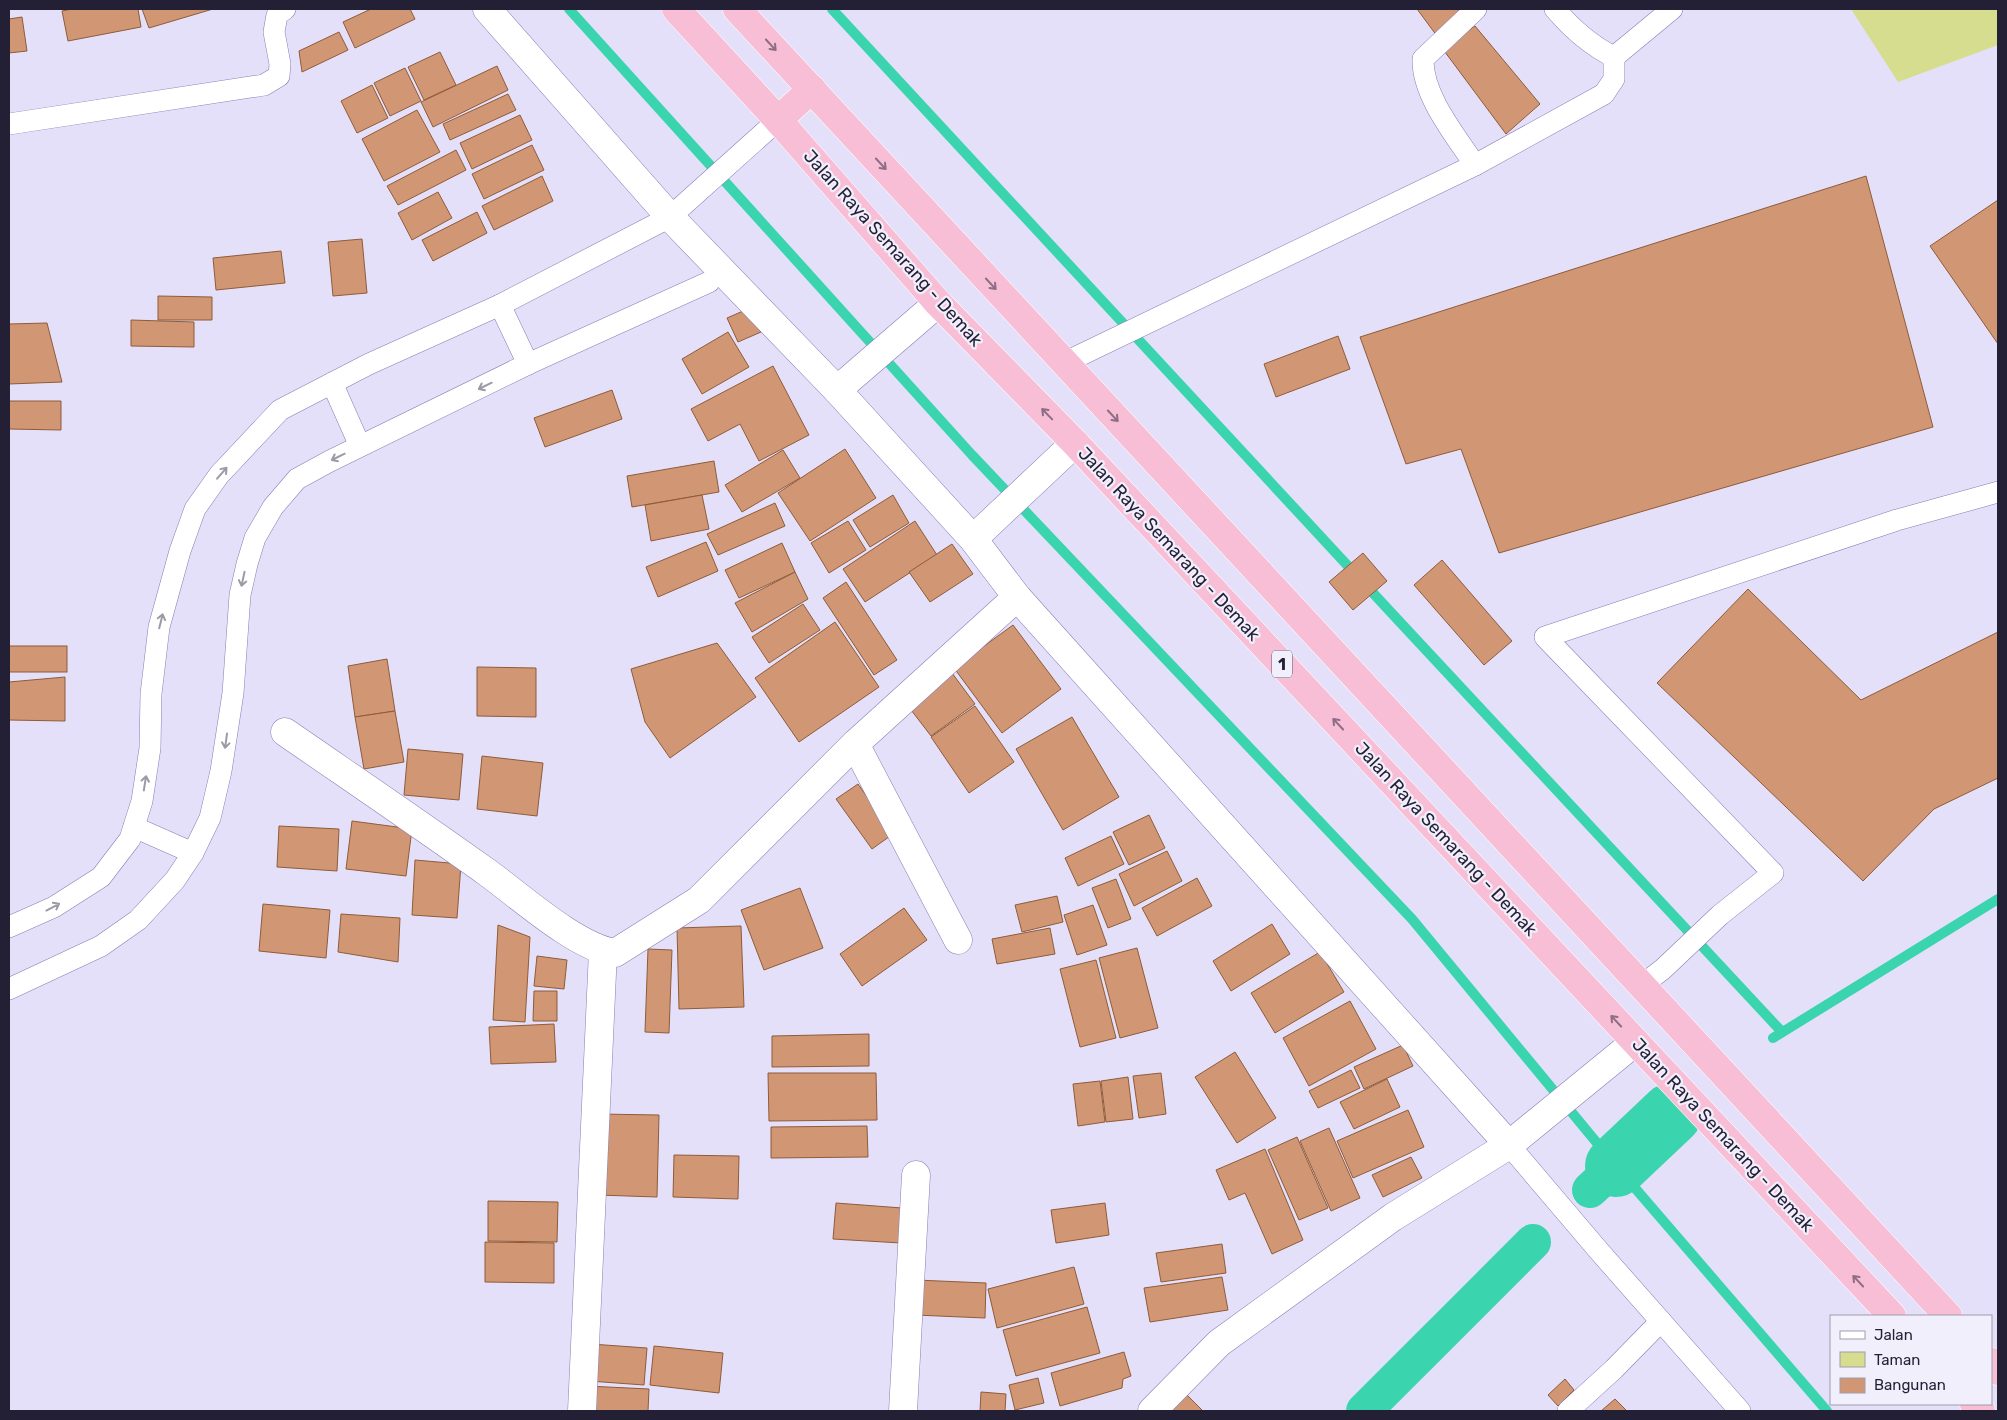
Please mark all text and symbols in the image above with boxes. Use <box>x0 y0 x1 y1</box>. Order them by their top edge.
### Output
one-way arrow <box>765 38 777 51</box>
street label: Jalan Raya Semarang - Demak <box>799 145 988 351</box>
one-way arrow <box>875 158 887 171</box>
one-way arrow <box>985 277 997 290</box>
one-way arrow <box>477 381 492 391</box>
one-way arrow <box>1041 408 1053 420</box>
one-way arrow <box>1107 409 1119 422</box>
street label: Jalan Raya Semarang - Demak <box>1073 442 1265 646</box>
one-way arrow <box>331 453 346 462</box>
one-way arrow <box>216 466 227 479</box>
one-way arrow <box>238 571 248 587</box>
one-way arrow <box>157 614 166 630</box>
road number: 1 <box>1272 651 1292 678</box>
one-way arrow <box>1332 717 1344 730</box>
one-way arrow <box>220 732 230 748</box>
street label: Jalan Raya Semarang - Demak <box>1350 737 1542 941</box>
one-way arrow <box>140 775 150 791</box>
one-way arrow <box>45 901 60 911</box>
one-way arrow <box>1610 1015 1622 1028</box>
street label: Jalan Raya Semarang - Demak <box>1627 1033 1819 1237</box>
one-way arrow <box>1852 1274 1864 1287</box>
legend <box>1830 1315 1992 1405</box>
text: Jalan <box>1874 1326 1913 1344</box>
text: Taman <box>1874 1351 1920 1369</box>
text: Bangunan <box>1874 1376 1946 1394</box>

